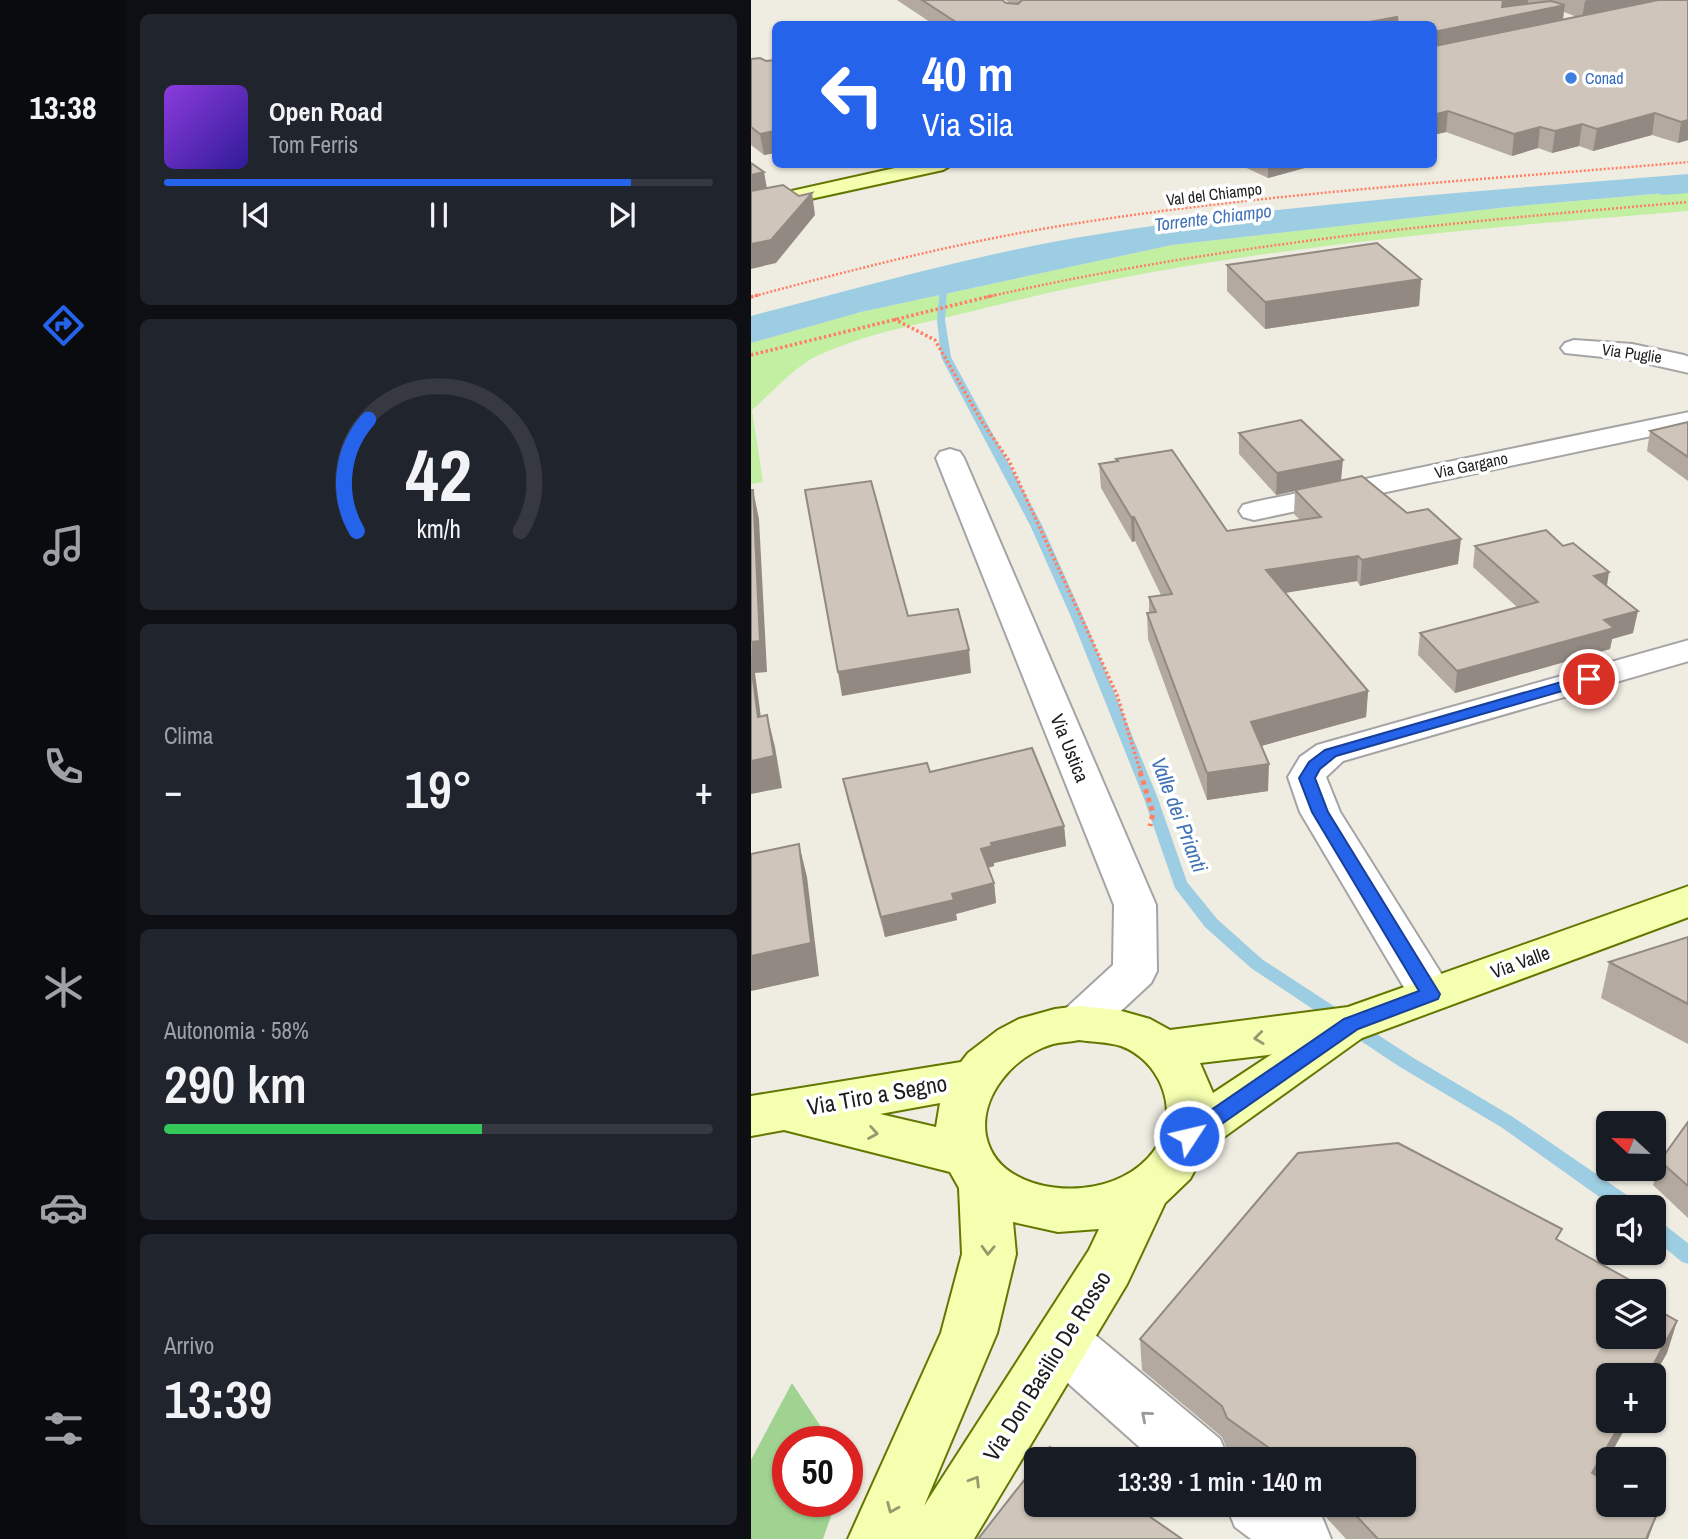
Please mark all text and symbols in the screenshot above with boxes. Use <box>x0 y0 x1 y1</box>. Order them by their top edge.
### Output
text: 40 m <box>922 40 1014 106</box>
icon: left <box>807 49 898 140</box>
place label: Conad <box>1585 67 1624 89</box>
marker: Conad <box>1563 70 1579 86</box>
text: 13:38 <box>29 86 97 129</box>
text: Open Road <box>269 94 383 129</box>
text: Via Sila <box>922 103 1013 146</box>
text: Tom Ferris <box>269 129 358 160</box>
street label: Val del Chiampo <box>1165 177 1263 211</box>
icon: previous <box>237 196 275 234</box>
icon: pause <box>420 196 458 234</box>
icon: next <box>603 196 641 234</box>
water label: Torrente Chiampo <box>1153 198 1273 237</box>
icon: directions <box>39 301 88 350</box>
street label: Via Puglie <box>1601 338 1663 368</box>
text: 42 <box>405 426 472 524</box>
street label: Via Gargano <box>1432 447 1510 483</box>
text: km/h <box>416 511 461 545</box>
icon: music <box>39 521 88 570</box>
pin <box>1559 649 1619 709</box>
icon: arrive <box>1570 660 1608 698</box>
street label: Via Ustica <box>1045 710 1096 786</box>
text: Clima <box>164 720 213 751</box>
icon: phone <box>39 742 88 791</box>
water label: Valle dei Prianti <box>1144 753 1215 877</box>
text: 19° <box>404 754 473 824</box>
text: − <box>164 765 182 816</box>
text: + <box>695 765 713 816</box>
street label: Via Valle <box>1487 939 1553 985</box>
icon: climate <box>39 963 88 1012</box>
text: Autonomia · 58% <box>164 1015 309 1046</box>
one-way arrow <box>1254 1031 1265 1046</box>
text: 290 km <box>164 1049 307 1119</box>
street label: Via Tiro a Segno <box>805 1067 949 1122</box>
position arrow <box>1152 1099 1226 1173</box>
north arrow <box>1596 1111 1666 1181</box>
map controls <box>1596 1111 1666 1517</box>
one-way arrow <box>867 1125 879 1140</box>
icon: car <box>39 1183 88 1232</box>
button: sound <box>1596 1195 1666 1265</box>
one-way arrow <box>980 1245 995 1256</box>
street label: Via Don Basilio De Rosso <box>975 1265 1118 1467</box>
button: layers <box>1596 1279 1666 1349</box>
text: Arrivo <box>164 1330 214 1361</box>
button: + <box>1596 1363 1666 1433</box>
text: 13:39 <box>164 1364 272 1434</box>
icon: filters <box>39 1404 88 1453</box>
one-way arrow <box>1141 1412 1154 1425</box>
speed limit sign: 50 <box>772 1426 863 1517</box>
button: − <box>1596 1447 1666 1517</box>
text: 13:39 · 1 min · 140 m <box>1118 1464 1322 1499</box>
one-way arrow <box>967 1476 980 1489</box>
one-way arrow <box>886 1501 900 1514</box>

